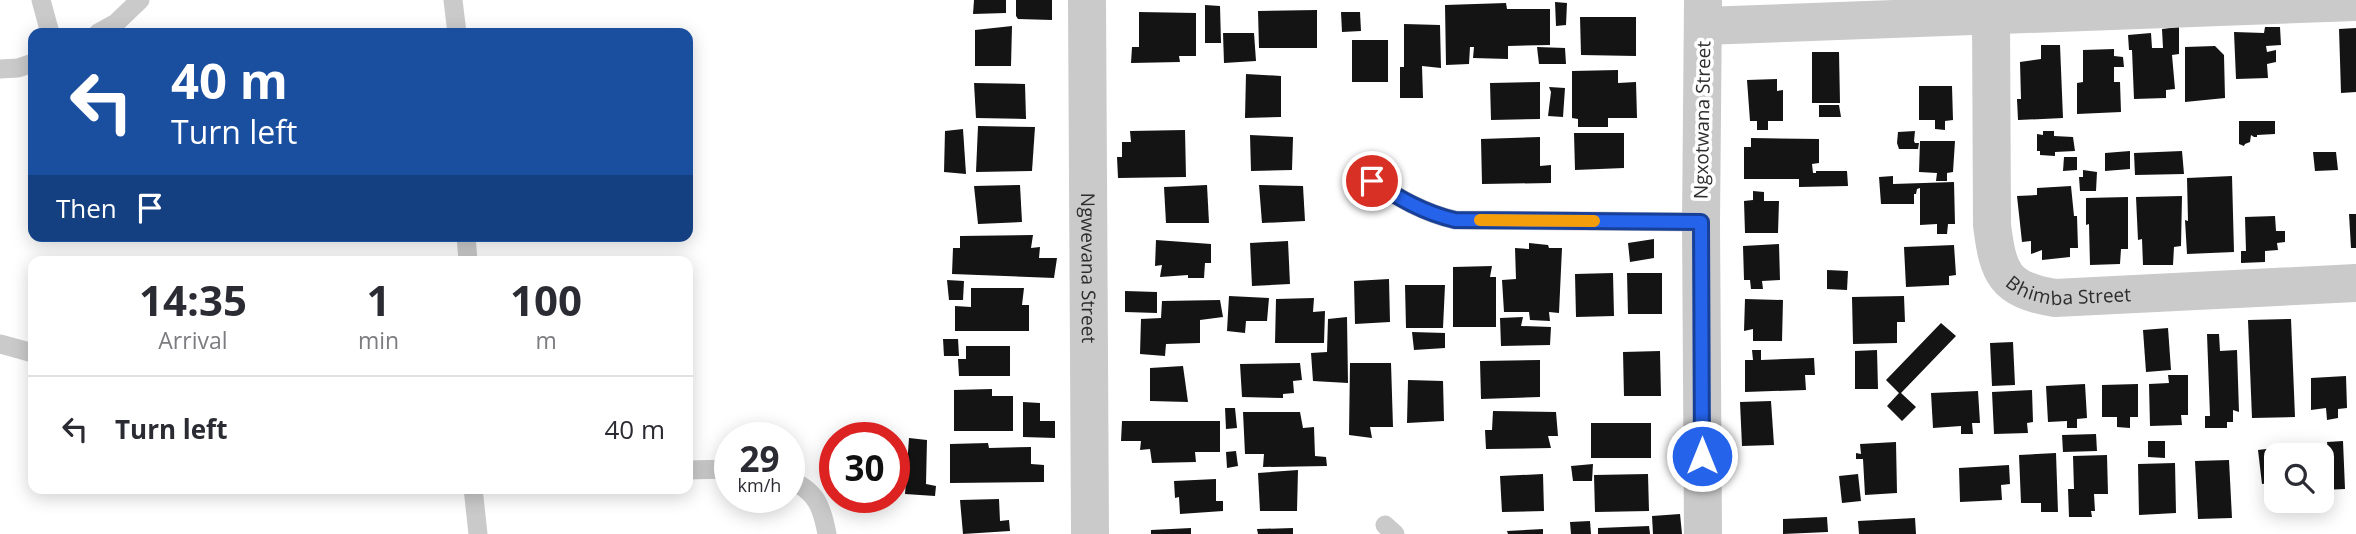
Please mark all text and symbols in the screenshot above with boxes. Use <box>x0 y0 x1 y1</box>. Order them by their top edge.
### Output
street label: Ngxotwana Street <box>1688 40 1716 199</box>
text: 40 m <box>171 47 288 113</box>
icon: left <box>56 56 147 147</box>
text: Turn left <box>171 110 297 153</box>
pin <box>1342 151 1402 211</box>
icon: arrive <box>1353 162 1391 200</box>
icon: arrive <box>131 189 169 227</box>
text: Then <box>56 190 117 226</box>
street label: Ngwevana Street <box>1075 193 1102 343</box>
street label: Bhimba Street <box>2001 269 2132 311</box>
text: 14:35 <box>139 271 247 328</box>
text: 1 <box>366 271 391 328</box>
text: 100 <box>510 271 582 328</box>
text: Arrival <box>158 324 228 356</box>
text: min <box>358 324 399 356</box>
text: m <box>535 324 557 356</box>
icon: left <box>56 410 94 448</box>
text: Turn left <box>115 411 227 447</box>
text: 40 m <box>604 411 665 447</box>
position arrow <box>1665 419 1739 493</box>
speed limit sign: 30 <box>819 422 910 513</box>
text: 29 <box>739 435 780 482</box>
map controls <box>2264 443 2334 513</box>
button: search <box>2264 443 2334 513</box>
text: km/h <box>738 473 781 497</box>

